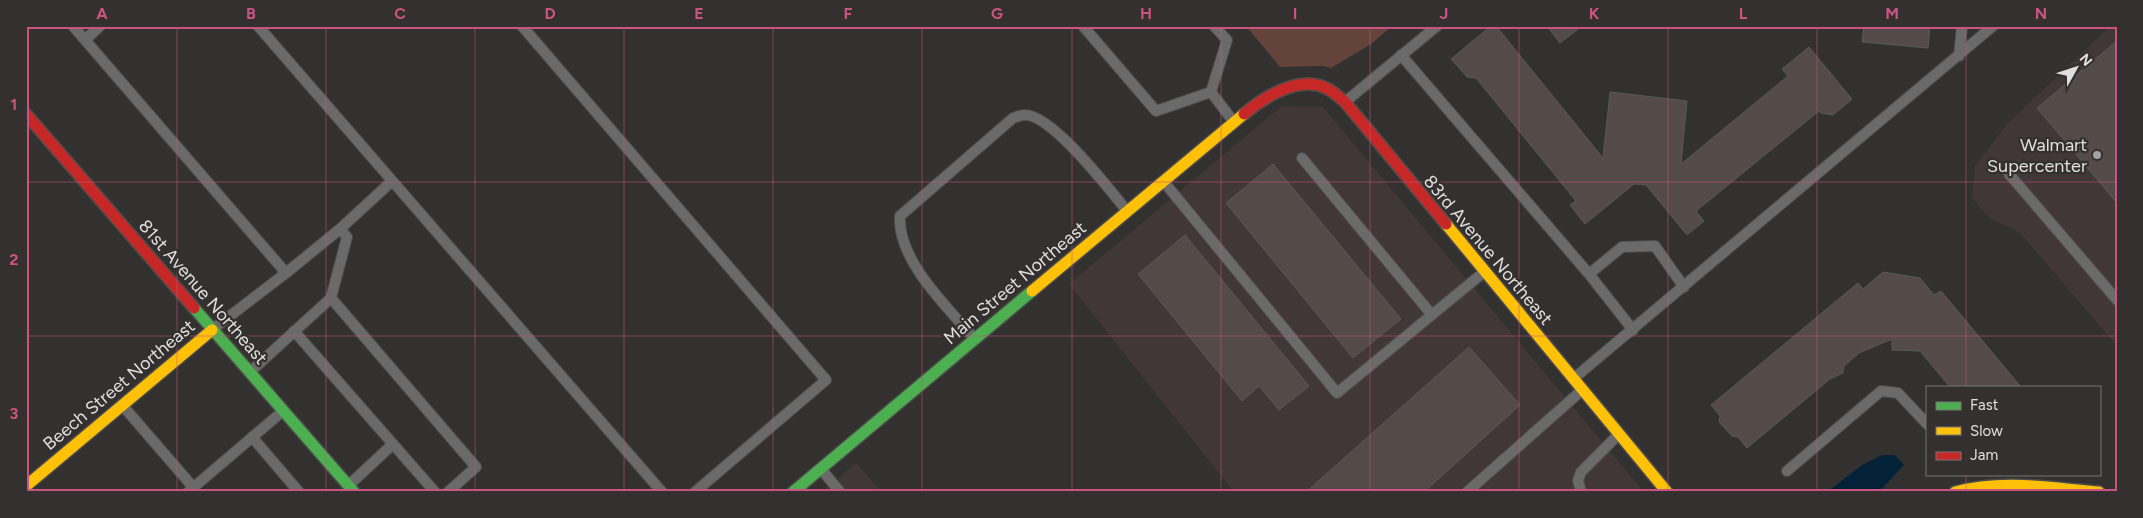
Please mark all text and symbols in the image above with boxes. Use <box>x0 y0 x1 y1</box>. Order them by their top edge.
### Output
text: A <box>96 4 108 23</box>
text: B <box>246 4 256 23</box>
text: C <box>394 4 406 23</box>
text: D <box>544 4 556 23</box>
text: E <box>694 4 704 23</box>
text: F <box>844 4 853 23</box>
text: G <box>991 4 1003 23</box>
text: H <box>1140 4 1152 23</box>
text: I <box>1293 4 1297 23</box>
text: J <box>1440 4 1448 23</box>
text: K <box>1589 4 1600 23</box>
text: L <box>1739 4 1748 23</box>
text: M <box>1885 4 1899 23</box>
text: N <box>2035 4 2047 23</box>
north arrow <box>2050 42 2100 92</box>
text: N <box>2076 50 2096 70</box>
text: 1 <box>11 95 17 114</box>
place label: Walmart Supercenter <box>1987 134 2087 177</box>
marker: Walmart Supercenter <box>2091 149 2103 161</box>
street label: 83rd Avenue Northeast <box>1419 171 1557 330</box>
street label: 81st Avenue Northeast <box>134 215 272 369</box>
street label: Main Street Northeast <box>939 217 1091 349</box>
text: 2 <box>9 250 19 269</box>
street label: Beech Street Northeast <box>39 315 199 455</box>
legend <box>1926 386 2100 476</box>
text: Fast <box>1970 396 1999 414</box>
text: 3 <box>10 404 19 423</box>
text: Slow <box>1970 422 2003 440</box>
text: Jam <box>1970 446 1998 464</box>

